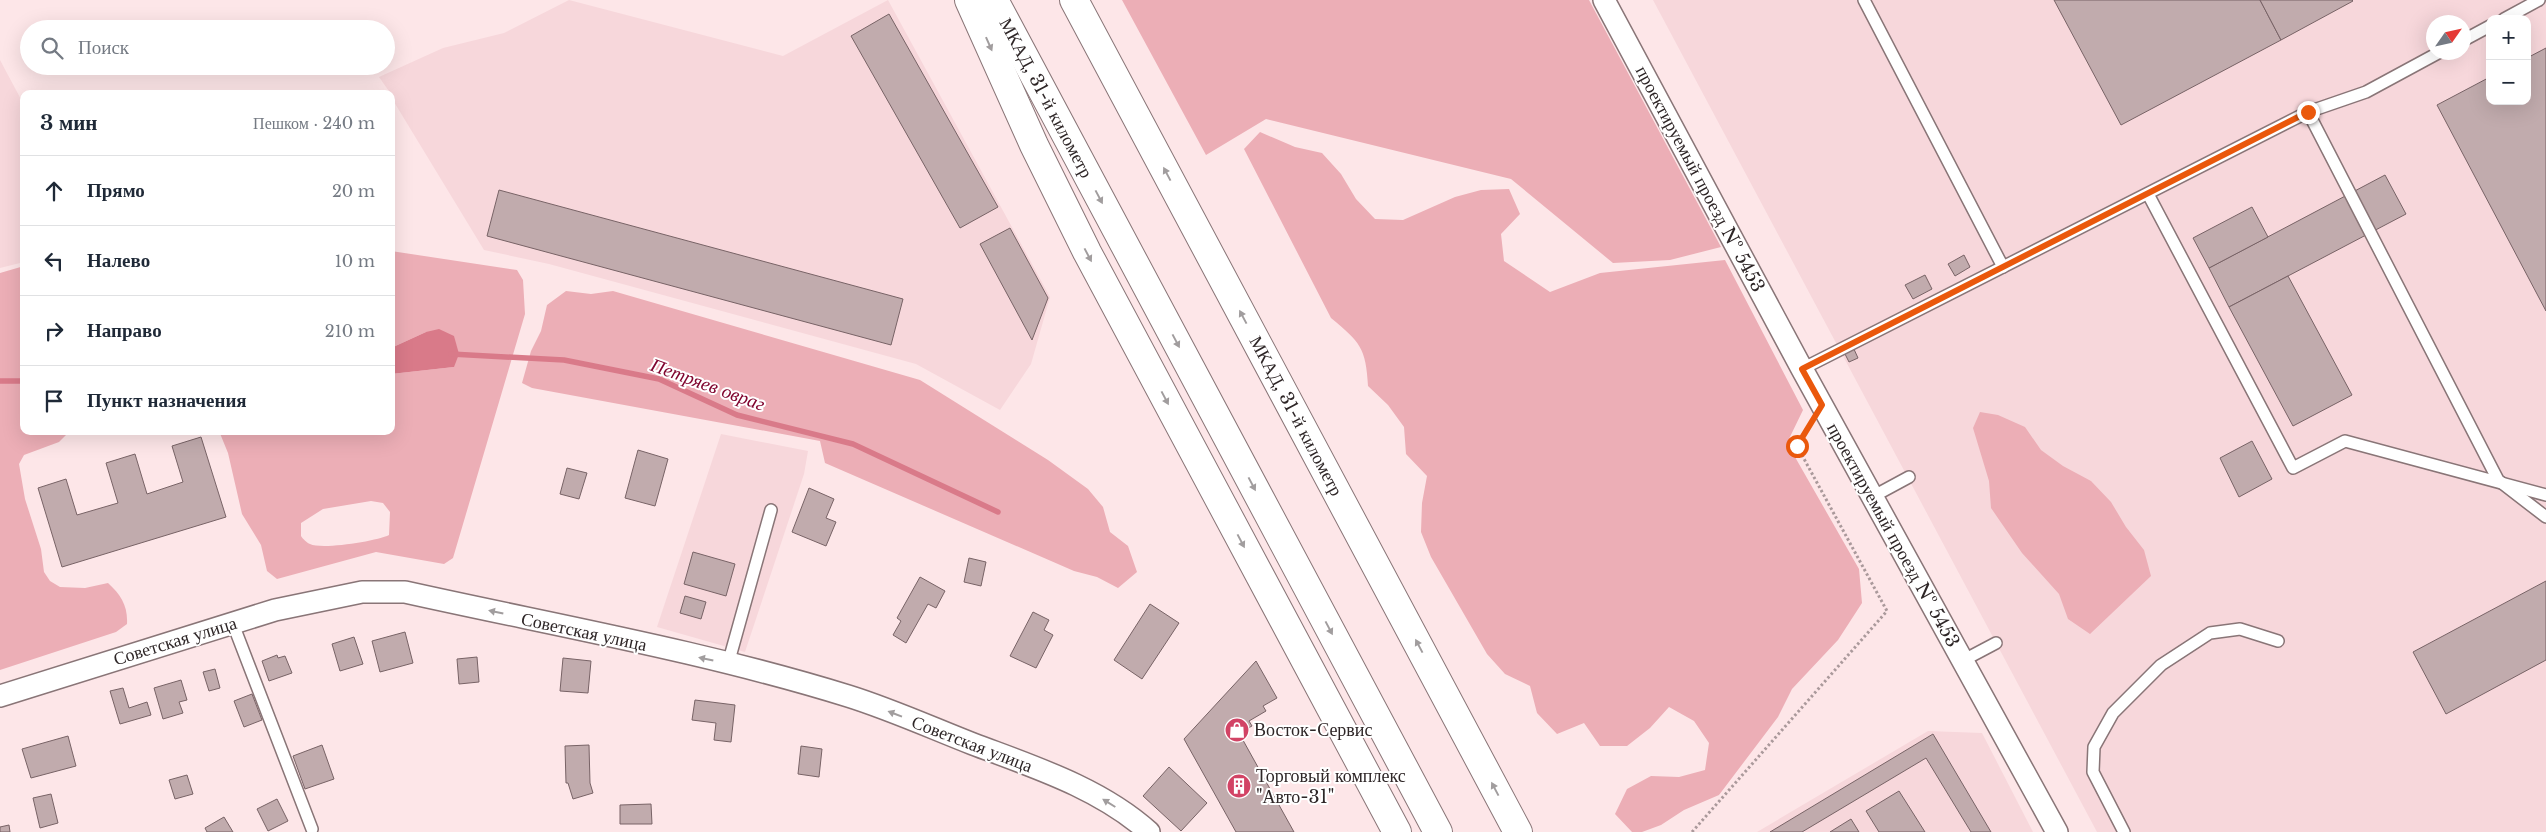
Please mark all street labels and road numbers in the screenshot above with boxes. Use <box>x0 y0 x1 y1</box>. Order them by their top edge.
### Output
street label: МКАД, 31-й километр <box>994 14 1098 182</box>
street label: проектируемый проезд № 5453 <box>1631 62 1769 296</box>
street label: МКАД, 31-й километр <box>1244 332 1348 500</box>
street label: проектируемый проезд № 5453 <box>1822 419 1964 651</box>
street label: Советская улица <box>519 608 649 656</box>
street label: Советская улица <box>111 612 239 670</box>
street label: Советская улица <box>908 711 1036 777</box>

